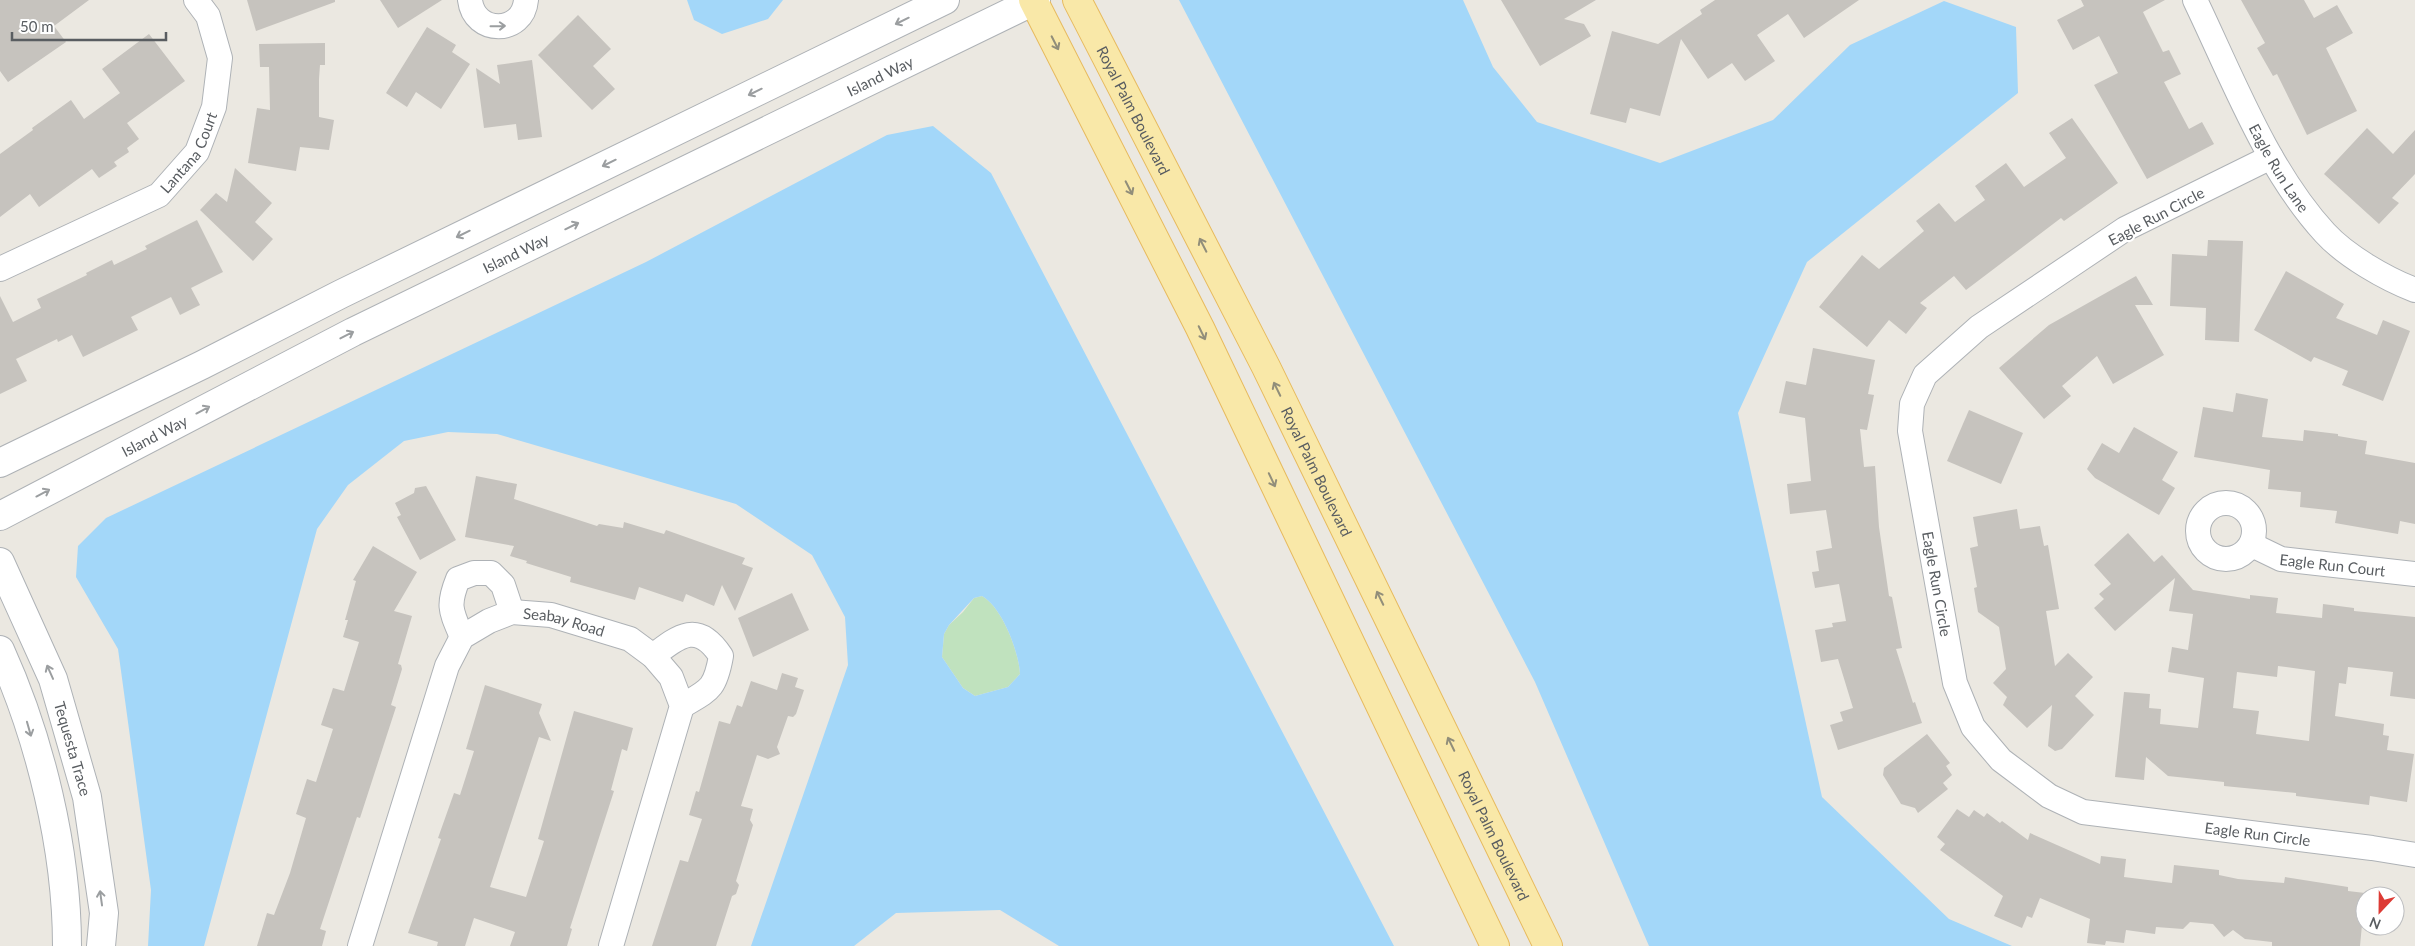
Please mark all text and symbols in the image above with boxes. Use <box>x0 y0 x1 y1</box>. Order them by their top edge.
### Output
scale bar <box>12 10 166 42</box>
one-way arrow <box>894 16 909 26</box>
text: 50 m <box>20 17 54 35</box>
one-way arrow <box>490 21 506 31</box>
one-way arrow <box>1050 36 1060 51</box>
street label: Royal Palm Boulevard <box>1093 43 1174 178</box>
street label: Island Way <box>844 52 916 100</box>
one-way arrow <box>748 87 763 97</box>
street label: Lantana Court <box>156 109 220 197</box>
street label: Eagle Run Lane <box>2246 121 2313 216</box>
one-way arrow <box>602 159 617 168</box>
one-way arrow <box>1124 181 1134 196</box>
street label: Eagle Run Circle <box>2105 183 2207 249</box>
one-way arrow <box>564 221 579 230</box>
street label: Island Way <box>480 229 552 277</box>
one-way arrow <box>456 230 471 239</box>
one-way arrow <box>1198 238 1207 253</box>
one-way arrow <box>1197 326 1207 341</box>
one-way arrow <box>339 330 354 339</box>
one-way arrow <box>1272 382 1282 397</box>
street label: Royal Palm Boulevard <box>1278 404 1356 539</box>
one-way arrow <box>195 405 210 414</box>
street label: Island Way <box>118 411 190 460</box>
one-way arrow <box>1268 472 1277 487</box>
one-way arrow <box>35 488 50 497</box>
street label: Eagle Run Circle <box>1919 530 1956 638</box>
street label: Eagle Run Court <box>2279 550 2387 580</box>
one-way arrow <box>1374 591 1384 606</box>
street label: Seabay Road <box>522 604 607 640</box>
one-way arrow <box>44 665 54 680</box>
street label: Tequesta Trace <box>51 699 95 798</box>
one-way arrow <box>25 720 35 736</box>
one-way arrow <box>1446 737 1456 752</box>
street label: Royal Palm Boulevard <box>1455 768 1533 903</box>
street label: Eagle Run Circle <box>2204 818 2311 849</box>
north arrow <box>2355 886 2405 936</box>
one-way arrow <box>96 890 106 906</box>
text: N <box>2367 914 2383 933</box>

